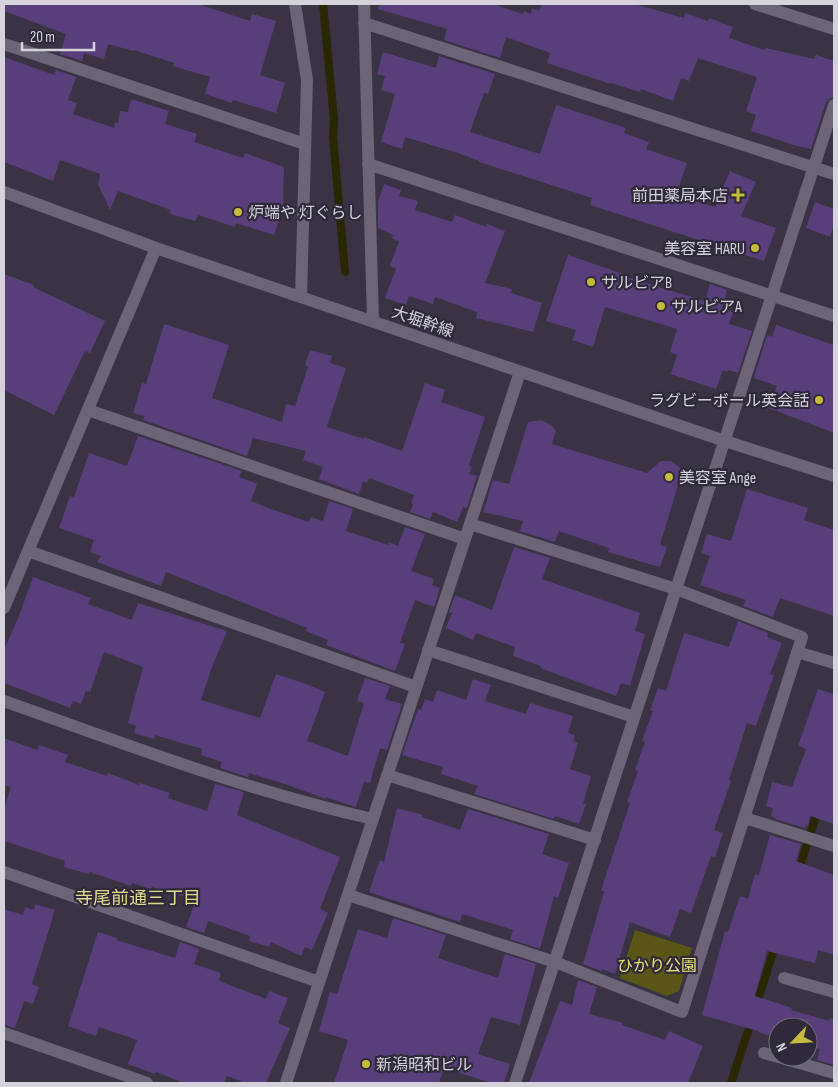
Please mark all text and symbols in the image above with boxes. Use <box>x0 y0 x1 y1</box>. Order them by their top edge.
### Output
scale bar <box>22 20 95 52</box>
text: 20 m <box>30 28 55 47</box>
place label: 前田薬局本店 <box>632 187 728 206</box>
marker: 前田薬局本店 <box>732 189 744 201</box>
place label: 炉端や 灯ぐらし <box>248 204 363 223</box>
marker: 炉端や 灯ぐらし <box>232 206 244 218</box>
place label: 美容室 HARU <box>664 240 745 259</box>
marker: 美容室 HARU <box>749 242 761 254</box>
place label: サルビアB <box>601 274 672 293</box>
marker: サルビアB <box>585 276 597 288</box>
place label: サルビアA <box>671 298 742 317</box>
marker: サルビアA <box>655 300 667 312</box>
street label: 大堀幹線 <box>389 303 456 342</box>
place label: ラグビーボール英会話 <box>649 392 809 411</box>
marker: ラグビーボール英会話 <box>813 394 825 406</box>
place label: 美容室 Ange <box>679 469 756 488</box>
marker: 美容室 Ange <box>663 471 675 483</box>
district label: 寺尾前通三丁目 <box>75 888 201 909</box>
park label: ひかり公園 <box>617 957 697 976</box>
north arrow <box>768 1017 818 1067</box>
text: N <box>772 1040 791 1054</box>
place label: 新潟昭和ビル <box>376 1056 472 1075</box>
marker: 新潟昭和ビル <box>360 1058 372 1070</box>

